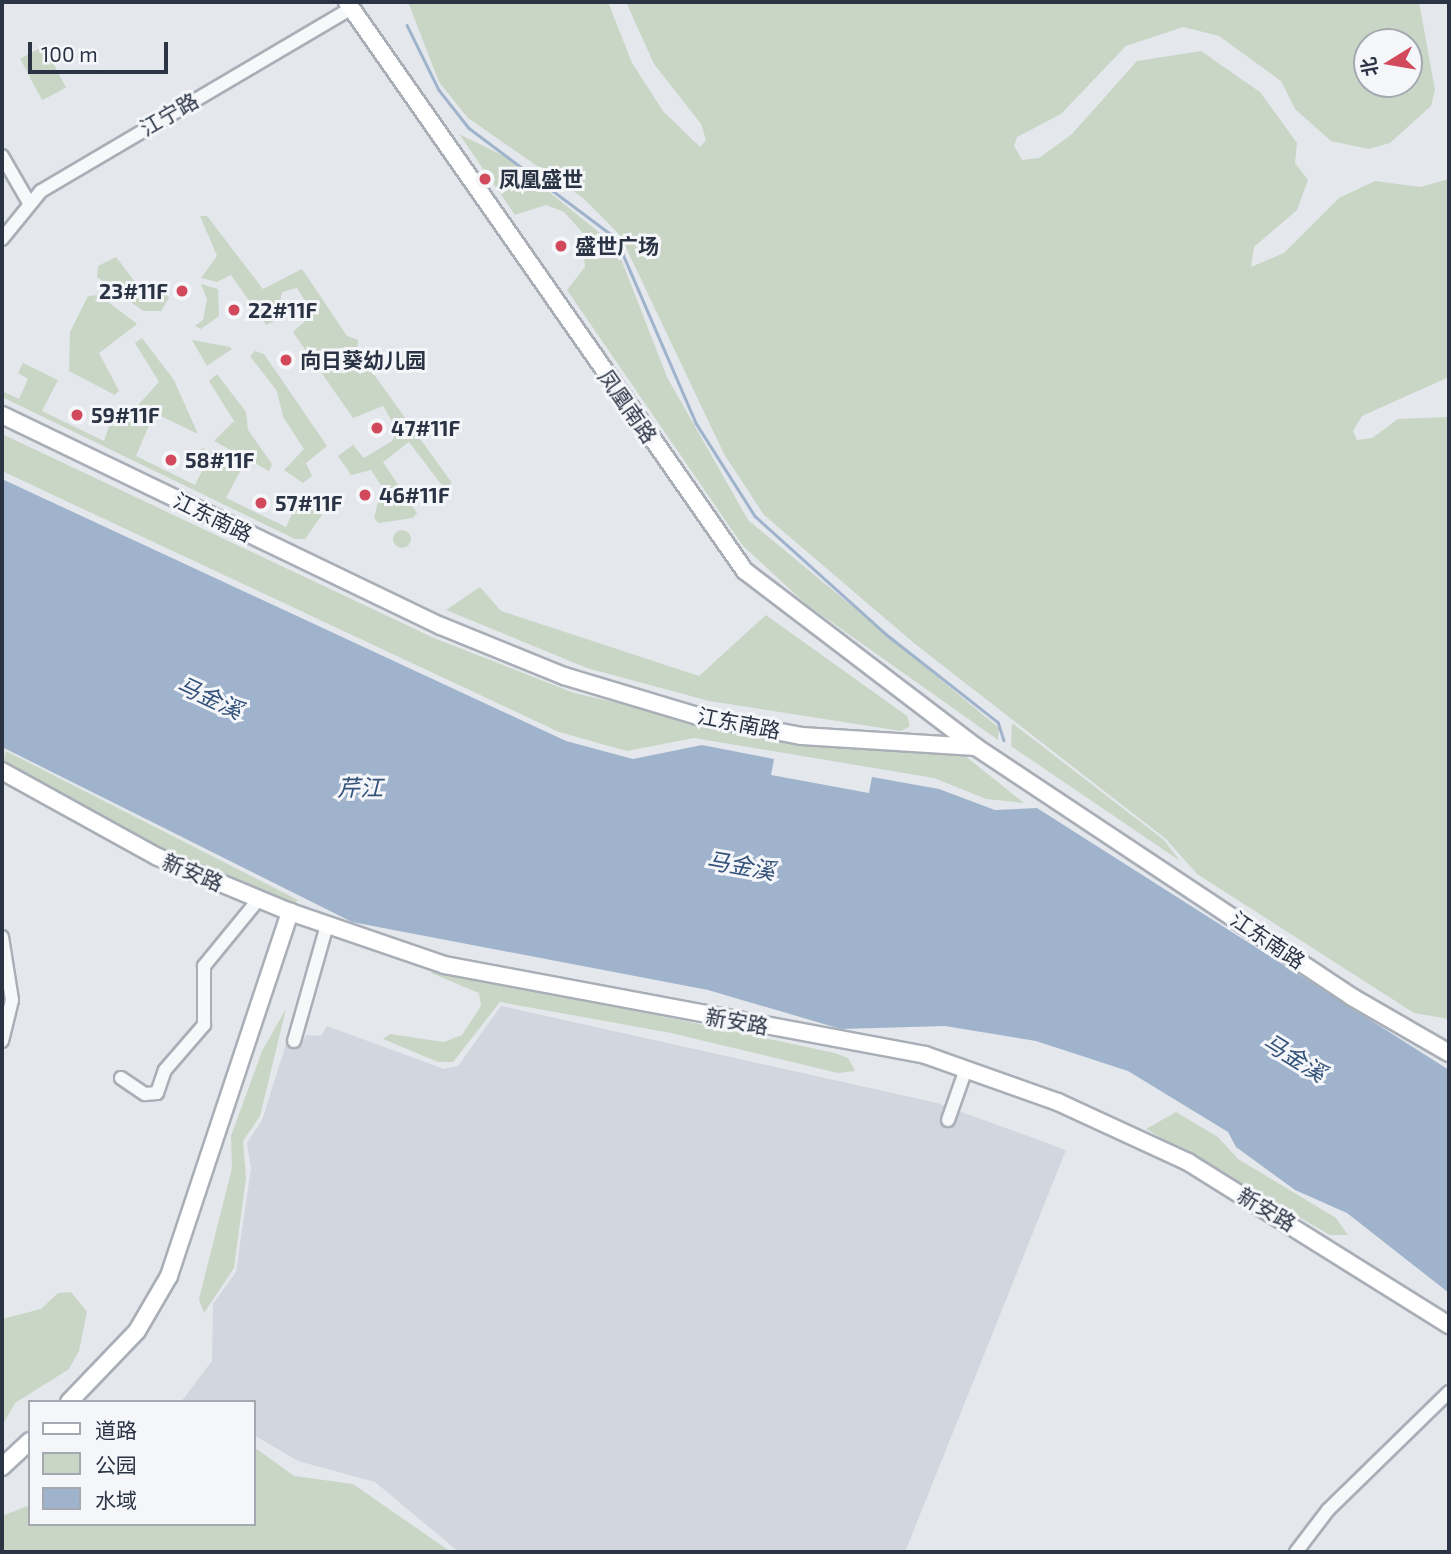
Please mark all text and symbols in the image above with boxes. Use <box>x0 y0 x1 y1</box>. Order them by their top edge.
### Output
scale bar <box>32 28 172 72</box>
north arrow <box>1353 28 1423 98</box>
text: 100 m <box>41 41 98 66</box>
text: 北 <box>1356 55 1382 78</box>
street label: 江宁路 <box>135 87 203 141</box>
place label: 凤凰盛世 <box>499 166 583 192</box>
marker: 凤凰盛世 <box>477 171 493 187</box>
place label: 盛世广场 <box>575 233 659 259</box>
marker: 盛世广场 <box>553 238 569 254</box>
place label: 23#11F <box>99 278 168 304</box>
marker: 23#11F <box>174 283 190 299</box>
place label: 22#11F <box>248 297 317 323</box>
marker: 22#11F <box>226 302 242 318</box>
place label: 向日葵幼儿园 <box>300 347 426 373</box>
marker: 向日葵幼儿园 <box>278 352 294 368</box>
street label: 凤凰南路 <box>594 364 662 448</box>
place label: 59#11F <box>91 402 160 428</box>
marker: 59#11F <box>69 407 85 423</box>
place label: 47#11F <box>391 415 460 441</box>
marker: 47#11F <box>369 420 385 436</box>
place label: 58#11F <box>185 447 254 473</box>
marker: 58#11F <box>163 452 179 468</box>
place label: 46#11F <box>379 482 450 508</box>
street label: 江东南路 <box>170 487 256 547</box>
marker: 46#11F <box>357 487 373 503</box>
place label: 57#11F <box>275 490 342 516</box>
marker: 57#11F <box>253 495 269 511</box>
water label: 马金溪 <box>173 670 247 724</box>
street label: 江东南路 <box>695 703 783 743</box>
water label: 芹江 <box>337 773 383 801</box>
water label: 马金溪 <box>705 845 777 885</box>
street label: 新安路 <box>159 848 227 896</box>
street label: 江东南路 <box>1226 906 1310 974</box>
street label: 新安路 <box>704 1003 770 1039</box>
water label: 马金溪 <box>1258 1027 1332 1087</box>
street label: 新安路 <box>1234 1182 1300 1236</box>
legend <box>28 1400 256 1526</box>
text: 道路 <box>95 1417 137 1442</box>
text: 公园 <box>95 1452 137 1477</box>
text: 水域 <box>95 1487 137 1512</box>

